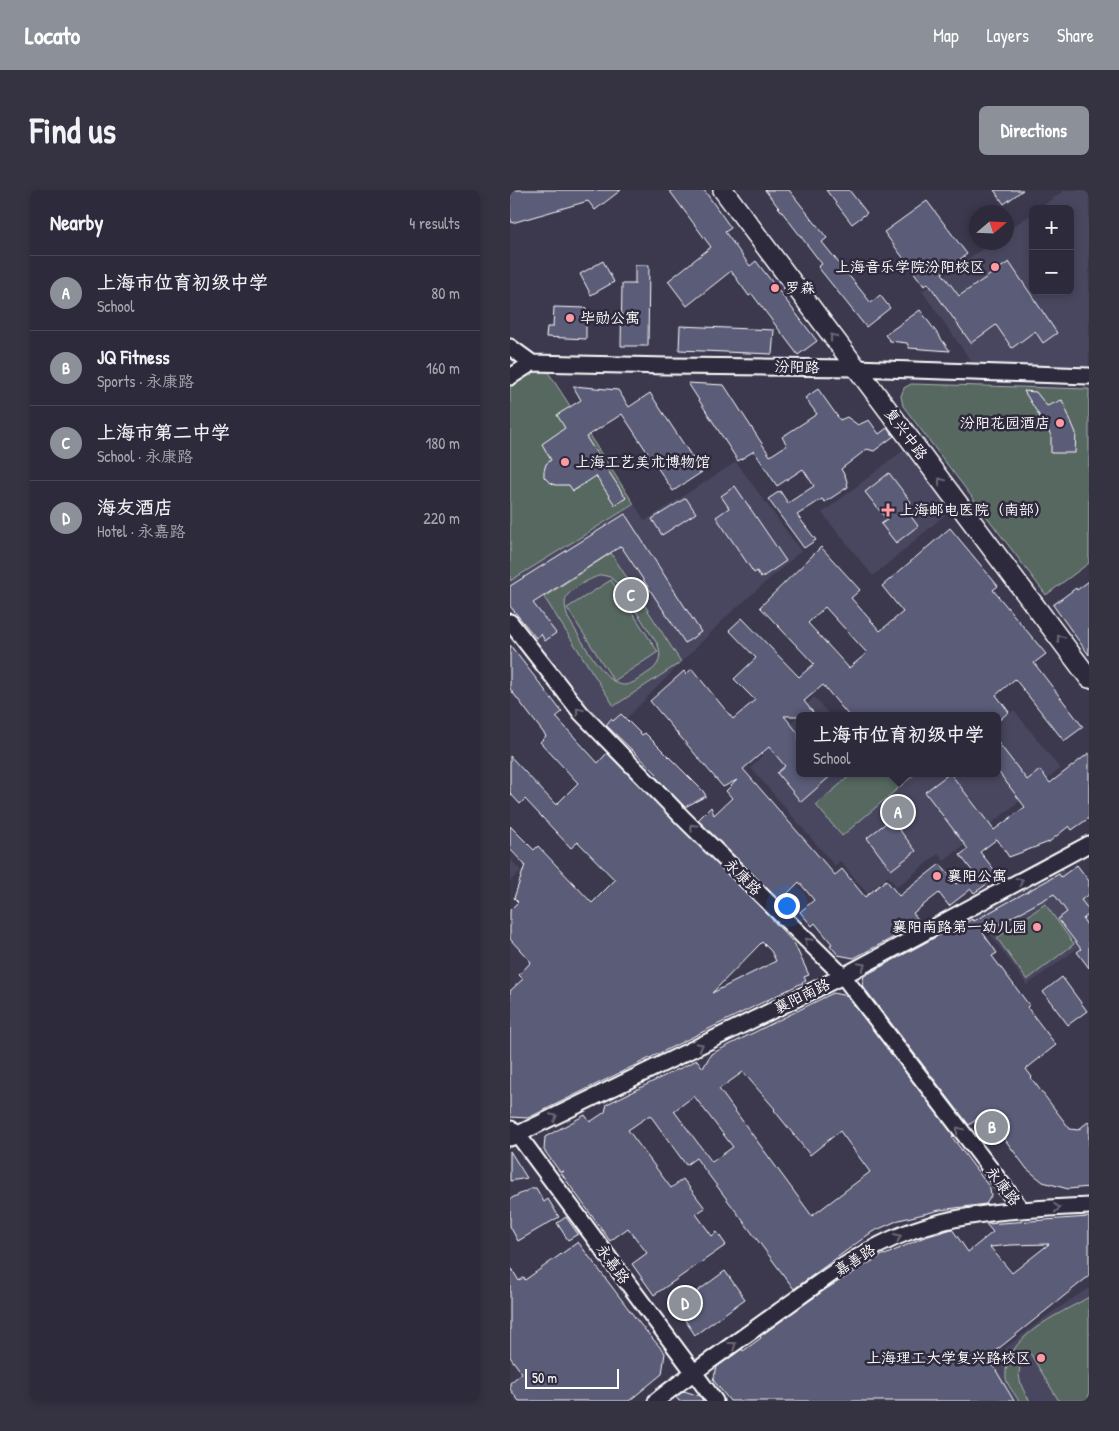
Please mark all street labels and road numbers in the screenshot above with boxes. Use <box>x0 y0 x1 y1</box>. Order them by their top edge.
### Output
street label: 汾阳路 <box>774 356 820 377</box>
street label: 复兴中路 <box>880 403 933 464</box>
street label: 永康路 <box>720 853 767 900</box>
street label: 襄阳南路 <box>770 973 833 1018</box>
street label: 永康路 <box>981 1161 1026 1210</box>
street label: 永嘉路 <box>592 1239 635 1288</box>
street label: 嘉善路 <box>830 1239 879 1280</box>

